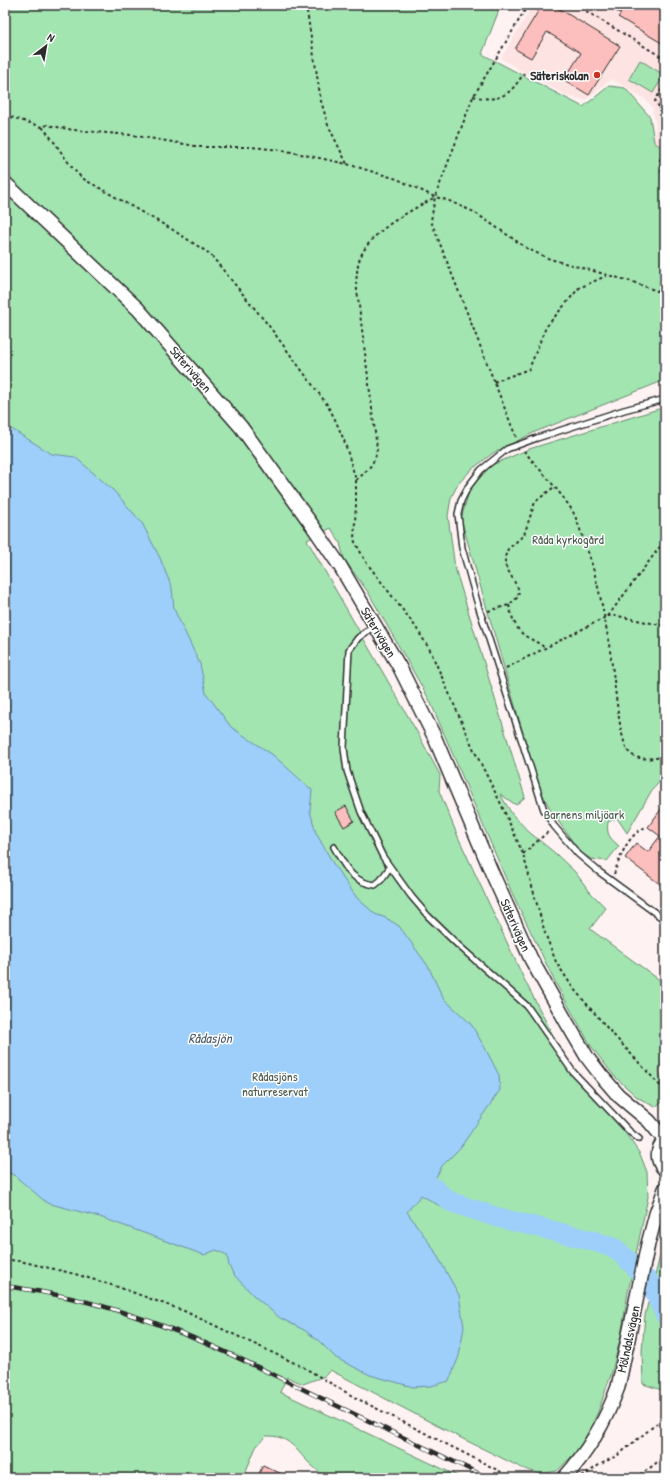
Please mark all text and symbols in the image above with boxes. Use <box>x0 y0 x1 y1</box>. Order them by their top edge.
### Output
north arrow <box>26 26 66 66</box>
text: N <box>45 30 57 45</box>
place label: Säteriskolan <box>530 66 589 84</box>
marker: Säteriskolan <box>592 70 602 80</box>
street label: Säterivägen <box>166 342 216 396</box>
park label: Råda kyrkogård <box>532 530 604 548</box>
street label: Säterivägen <box>357 603 401 661</box>
park label: Barnens miljöark <box>544 805 625 823</box>
street label: Säterivägen <box>496 896 536 954</box>
water label: Rådasjön <box>188 1028 233 1047</box>
park label: Rådasjöns naturreservat <box>242 1067 308 1100</box>
street label: Mölndalsvägen <box>612 1304 644 1374</box>

